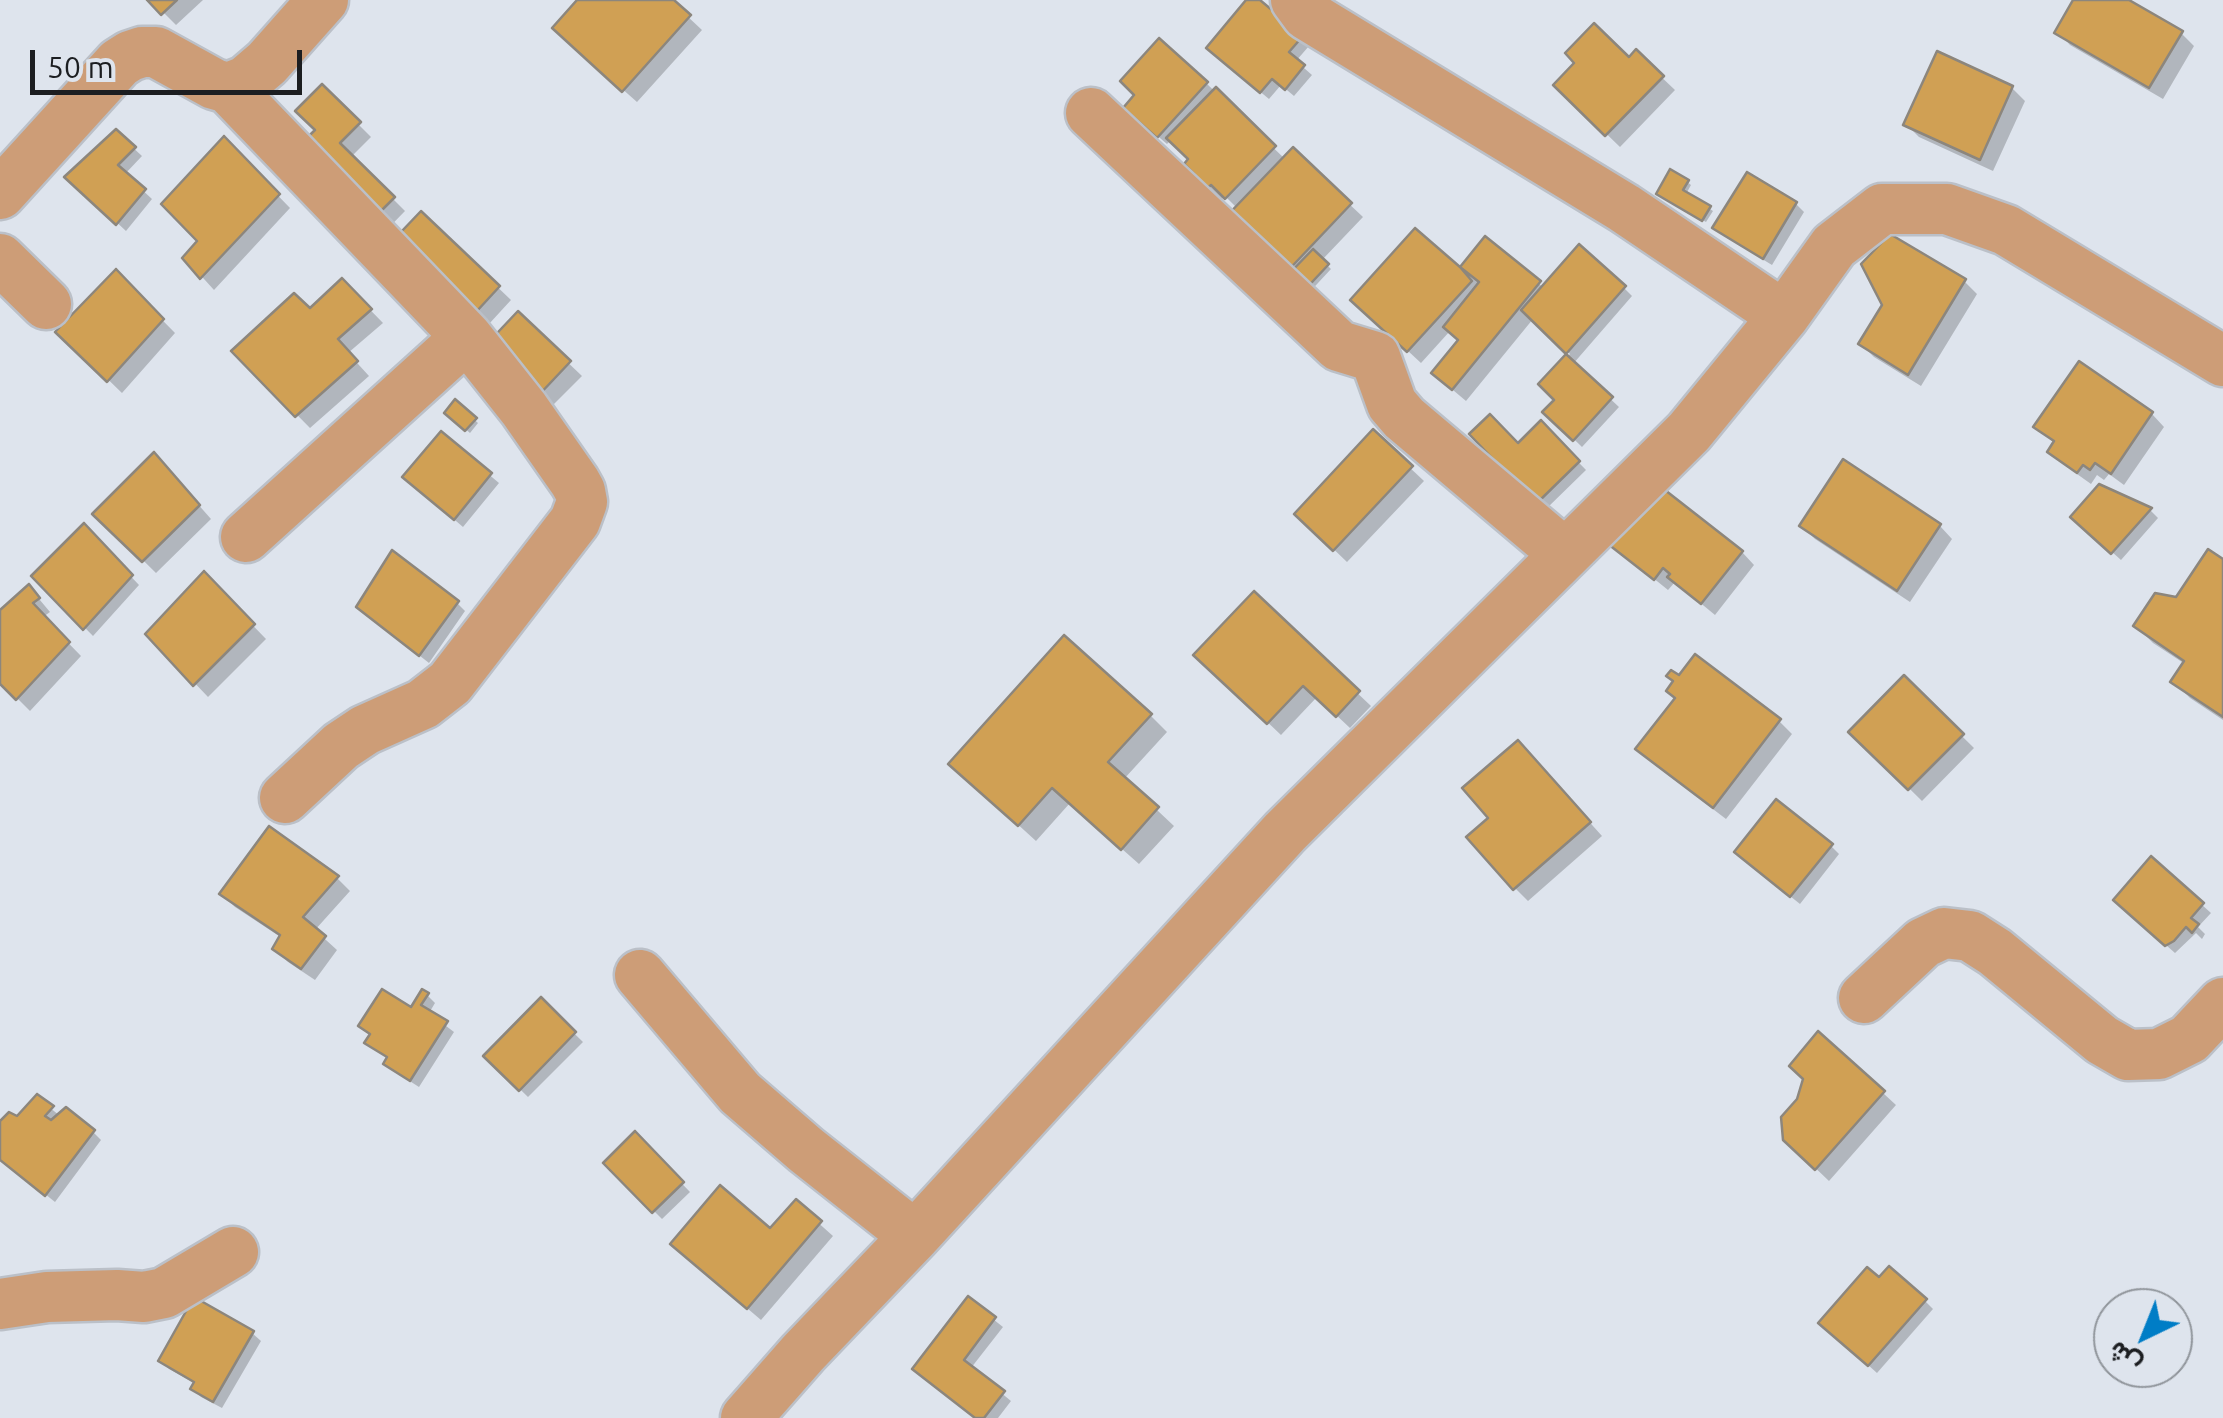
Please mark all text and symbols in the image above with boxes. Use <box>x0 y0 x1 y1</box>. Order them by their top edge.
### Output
scale bar <box>35 30 308 92</box>
text: 50 m <box>47 50 114 84</box>
north arrow <box>2093 1288 2193 1388</box>
text: ش <box>2101 1336 2146 1382</box>

